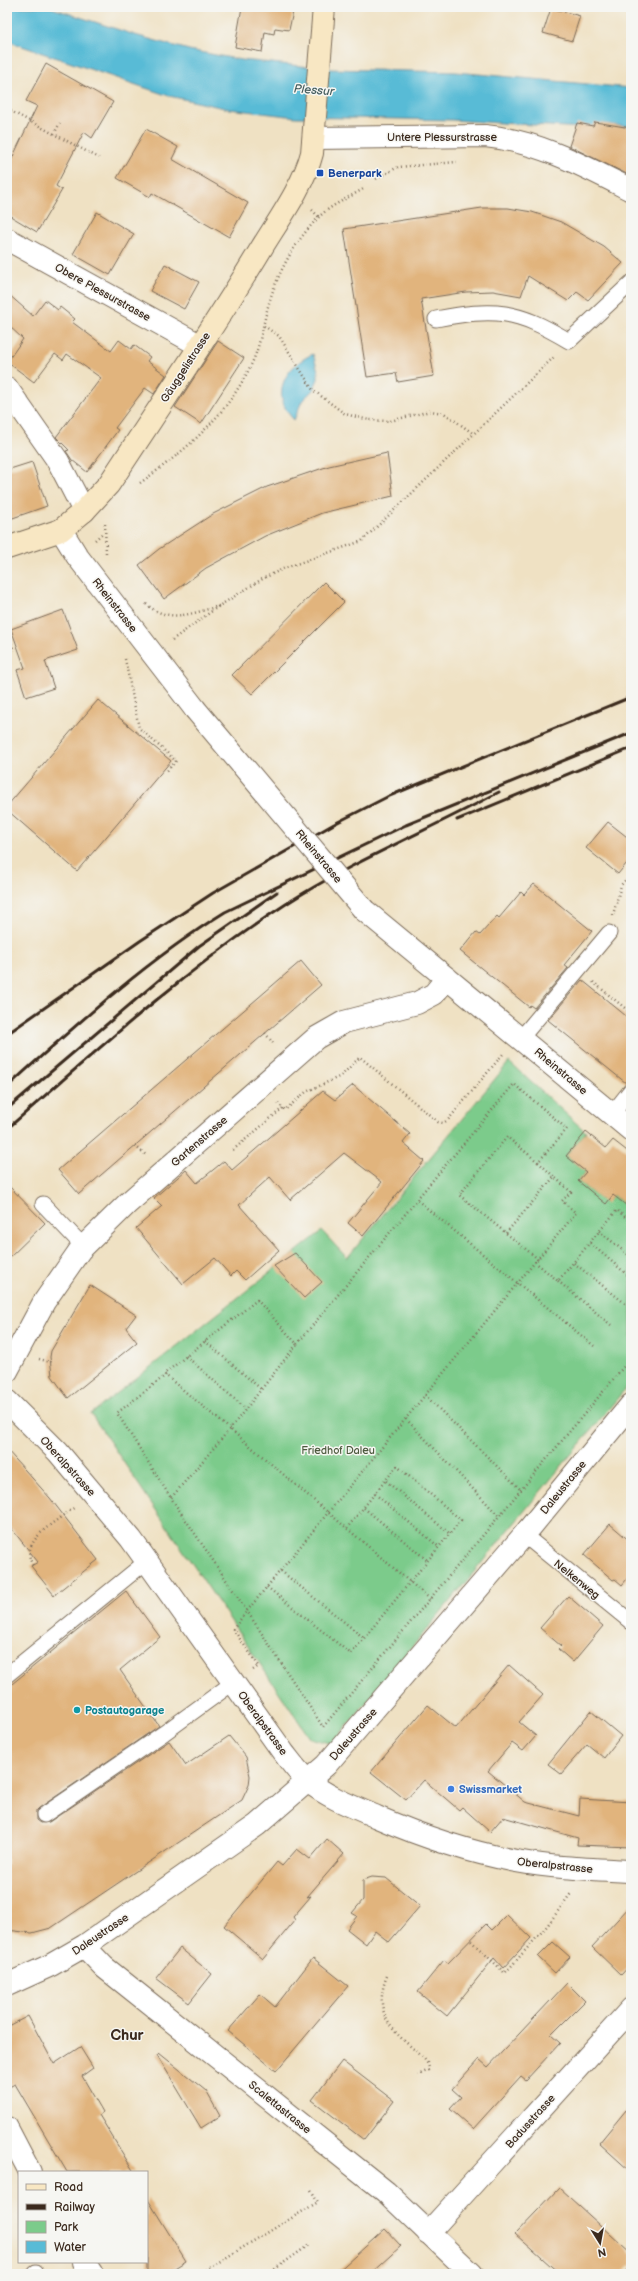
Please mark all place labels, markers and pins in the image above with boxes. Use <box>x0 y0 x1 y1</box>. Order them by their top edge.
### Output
place label: Benerpark <box>328 167 382 180</box>
marker: Benerpark <box>315 168 325 178</box>
place label: Postautogarage <box>85 1704 164 1717</box>
marker: Postautogarage <box>72 1705 82 1715</box>
place label: Swissmarket <box>459 1783 522 1796</box>
marker: Swissmarket <box>446 1784 456 1794</box>

